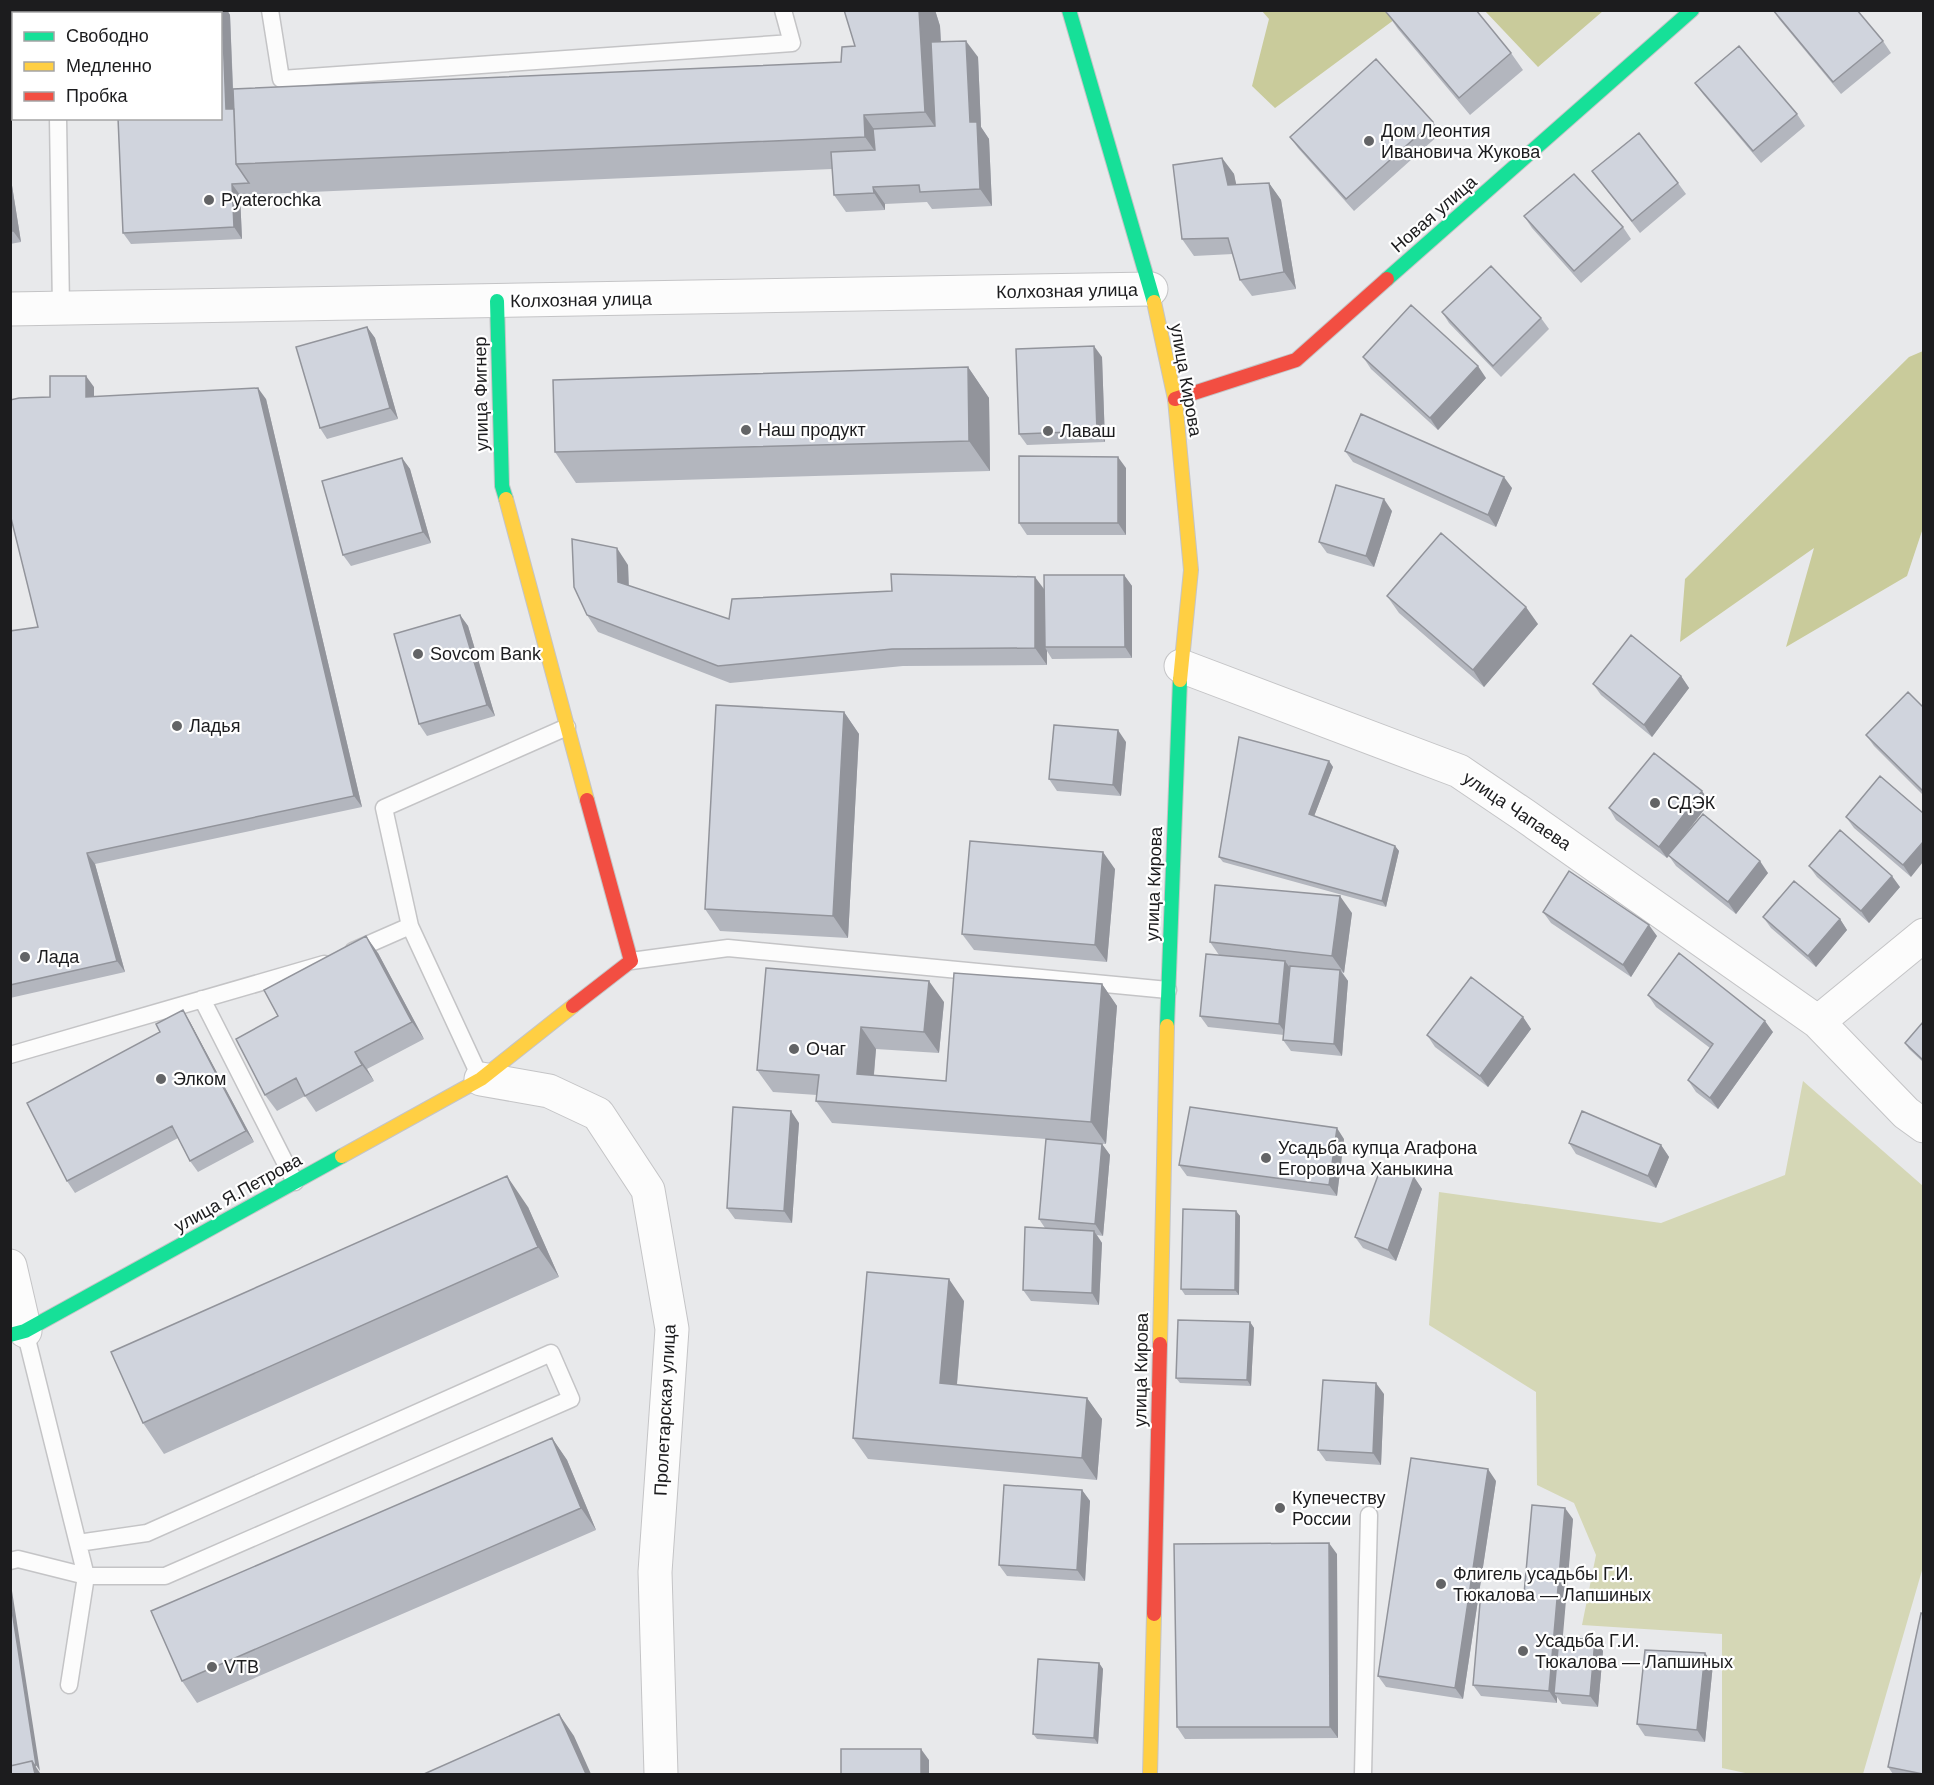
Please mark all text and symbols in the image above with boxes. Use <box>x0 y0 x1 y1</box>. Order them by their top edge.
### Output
legend <box>12 12 222 120</box>
text: Свободно <box>66 26 149 46</box>
text: Медленно <box>66 56 152 76</box>
text: Пробка <box>66 86 129 106</box>
place label: Дом Леонтия Ивановича Жукова <box>1381 121 1541 162</box>
marker: Дом Леонтия Ивановича Жукова <box>1362 134 1376 148</box>
street label: Новая улица <box>1387 171 1482 257</box>
place label: Pyaterochka <box>221 190 322 210</box>
marker: Pyaterochka <box>202 193 216 207</box>
street label: Колхозная улица <box>996 280 1139 302</box>
street label: Колхозная улица <box>510 289 653 311</box>
street label: улица Кирова <box>1166 322 1206 439</box>
street label: улица Фигнер <box>470 336 492 452</box>
place label: Наш продукт <box>758 420 866 440</box>
place label: Лаваш <box>1060 421 1116 441</box>
marker: Наш продукт <box>739 423 753 437</box>
marker: Лаваш <box>1041 424 1055 438</box>
place label: Sovcom Bank <box>430 644 542 664</box>
marker: Sovcom Bank <box>411 647 425 661</box>
place label: Ладья <box>189 716 240 736</box>
marker: Ладья <box>170 719 184 733</box>
street label: улица Чапаева <box>1459 768 1575 855</box>
place label: СДЭК <box>1667 793 1716 813</box>
marker: СДЭК <box>1648 796 1662 810</box>
street label: улица Кирова <box>1142 825 1166 942</box>
place label: Лада <box>37 947 80 967</box>
marker: Лада <box>18 950 32 964</box>
place label: Очаг <box>806 1039 846 1059</box>
marker: Очаг <box>787 1042 801 1056</box>
place label: Элком <box>173 1069 226 1089</box>
marker: Элком <box>154 1072 168 1086</box>
place label: Усадьба купца Агафона Егоровича Ханыкина <box>1278 1138 1478 1179</box>
street label: улица Я.Петрова <box>171 1149 306 1236</box>
marker: Усадьба купца Агафона Егоровича Ханыкина <box>1259 1151 1273 1165</box>
street label: улица Кирова <box>1130 1312 1152 1427</box>
street label: Пролетарская улица <box>651 1323 680 1496</box>
place label: Купечеству России <box>1292 1488 1385 1529</box>
marker: Купечеству России <box>1273 1501 1287 1515</box>
place label: Флигель усадьбы Г.И. Тюкалова — Лапшиных <box>1453 1564 1651 1605</box>
marker: Флигель усадьбы Г.И. Тюкалова — Лапшиных <box>1434 1577 1448 1591</box>
place label: Усадьба Г.И. Тюкалова — Лапшиных <box>1535 1631 1733 1672</box>
marker: Усадьба Г.И. Тюкалова — Лапшиных <box>1516 1644 1530 1658</box>
place label: VTB <box>224 1657 259 1677</box>
marker: VTB <box>205 1660 219 1674</box>

